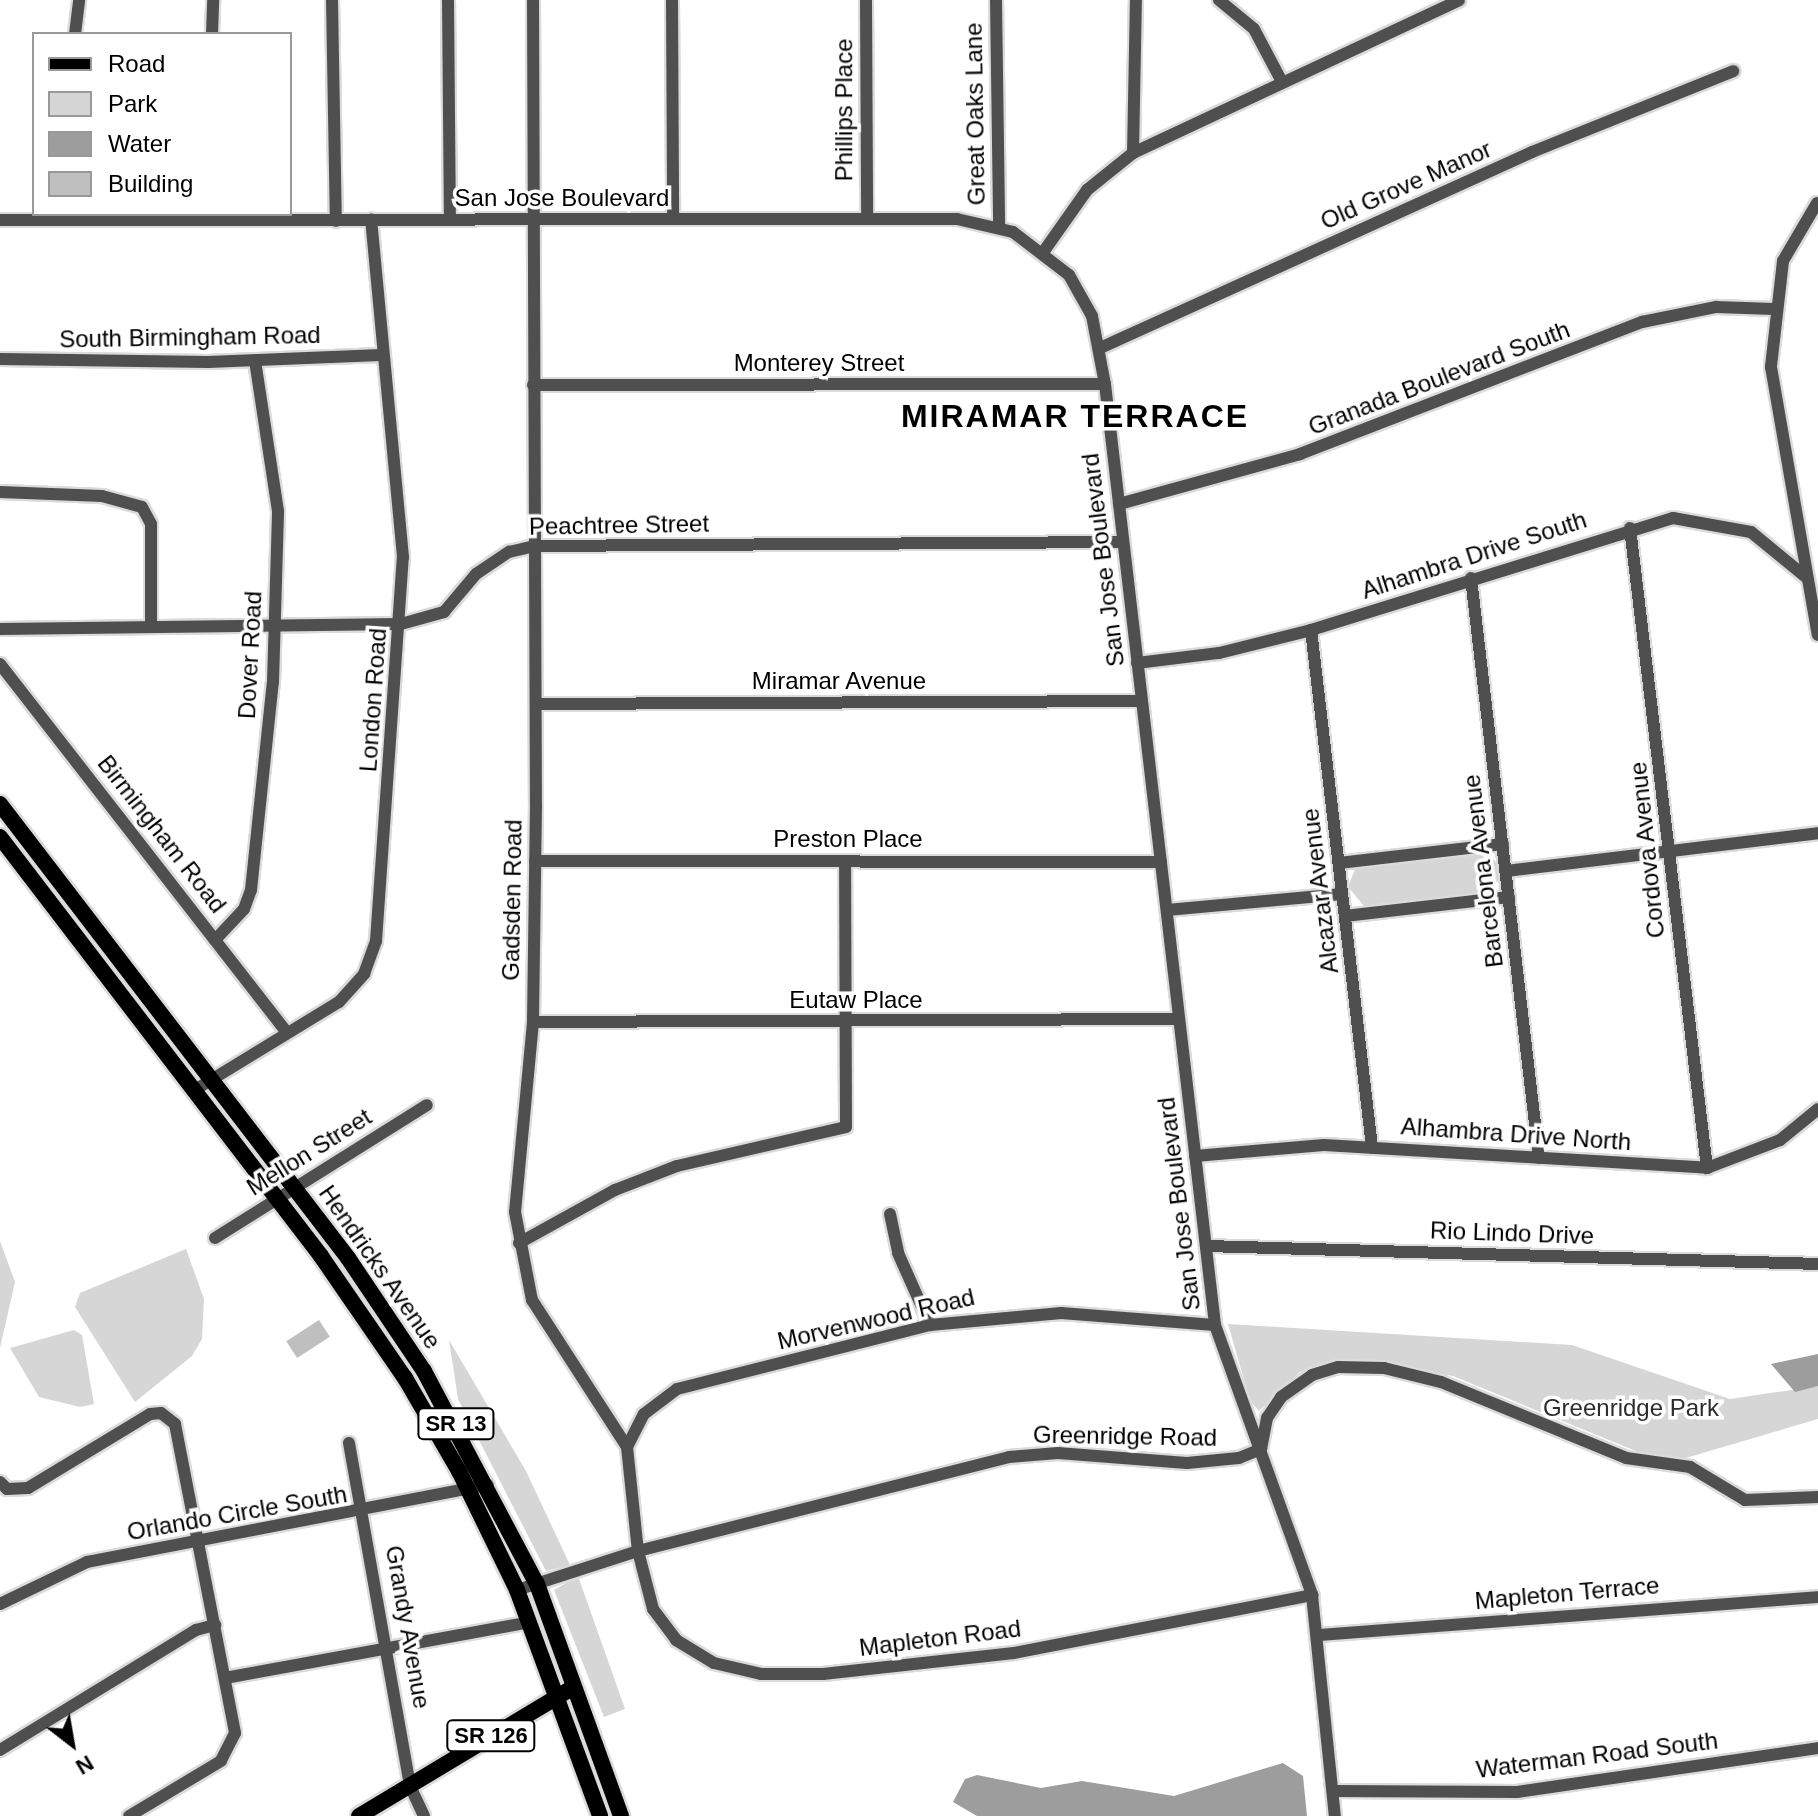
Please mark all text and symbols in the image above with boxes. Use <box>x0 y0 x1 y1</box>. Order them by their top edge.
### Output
street label: Great Oaks Lane <box>959 22 991 206</box>
legend <box>32 32 292 216</box>
street label: Phillips Place <box>830 39 858 181</box>
text: Road <box>108 50 165 77</box>
text: Park <box>108 90 157 117</box>
text: Water <box>108 130 171 157</box>
street label: Old Grove Manor <box>1316 134 1496 236</box>
text: Building <box>108 170 193 197</box>
street label: San Jose Boulevard <box>455 184 669 212</box>
street label: Granada Boulevard South <box>1304 315 1574 441</box>
street label: South Birmingham Road <box>59 320 321 354</box>
street label: Monterey Street <box>734 349 904 377</box>
district label: MIRAMAR TERRACE <box>901 397 1249 435</box>
street label: San Jose Boulevard <box>1076 452 1130 668</box>
street label: Alhambra Drive South <box>1358 505 1590 605</box>
street label: Peachtree Street <box>529 509 709 541</box>
street label: Dover Road <box>232 590 268 720</box>
street label: London Road <box>354 627 392 773</box>
street label: Miramar Avenue <box>751 667 927 695</box>
street label: Birmingham Road <box>92 749 232 919</box>
street label: Cordova Avenue <box>1623 760 1671 940</box>
street label: Barcelona Avenue <box>1457 772 1509 970</box>
street label: Alcazar Avenue <box>1295 806 1345 976</box>
street label: Gadsden Road <box>496 819 528 981</box>
street label: Preston Place <box>773 825 923 853</box>
street label: Eutaw Place <box>789 986 923 1014</box>
street label: San Jose Boulevard <box>1152 1096 1206 1312</box>
street label: Mellon Street <box>241 1102 377 1202</box>
street label: Alhambra Drive North <box>1400 1112 1632 1156</box>
street label: Hendricks Avenue <box>312 1179 448 1355</box>
street label: Rio Lindo Drive <box>1430 1216 1594 1250</box>
street label: Morvenwood Road <box>775 1282 977 1356</box>
park label: Greenridge Park <box>1543 1394 1719 1422</box>
road number: SR 13 <box>416 1406 496 1442</box>
street label: Greenridge Road <box>1033 1420 1217 1452</box>
street label: Orlando Circle South <box>125 1479 349 1547</box>
street label: Grandy Avenue <box>379 1543 437 1711</box>
street label: Mapleton Terrace <box>1473 1571 1661 1615</box>
street label: Mapleton Road <box>857 1614 1023 1662</box>
north arrow <box>32 1704 112 1784</box>
road number: SR 126 <box>445 1718 537 1754</box>
street label: Waterman Road South <box>1475 1726 1719 1784</box>
text: N <box>71 1750 98 1780</box>

